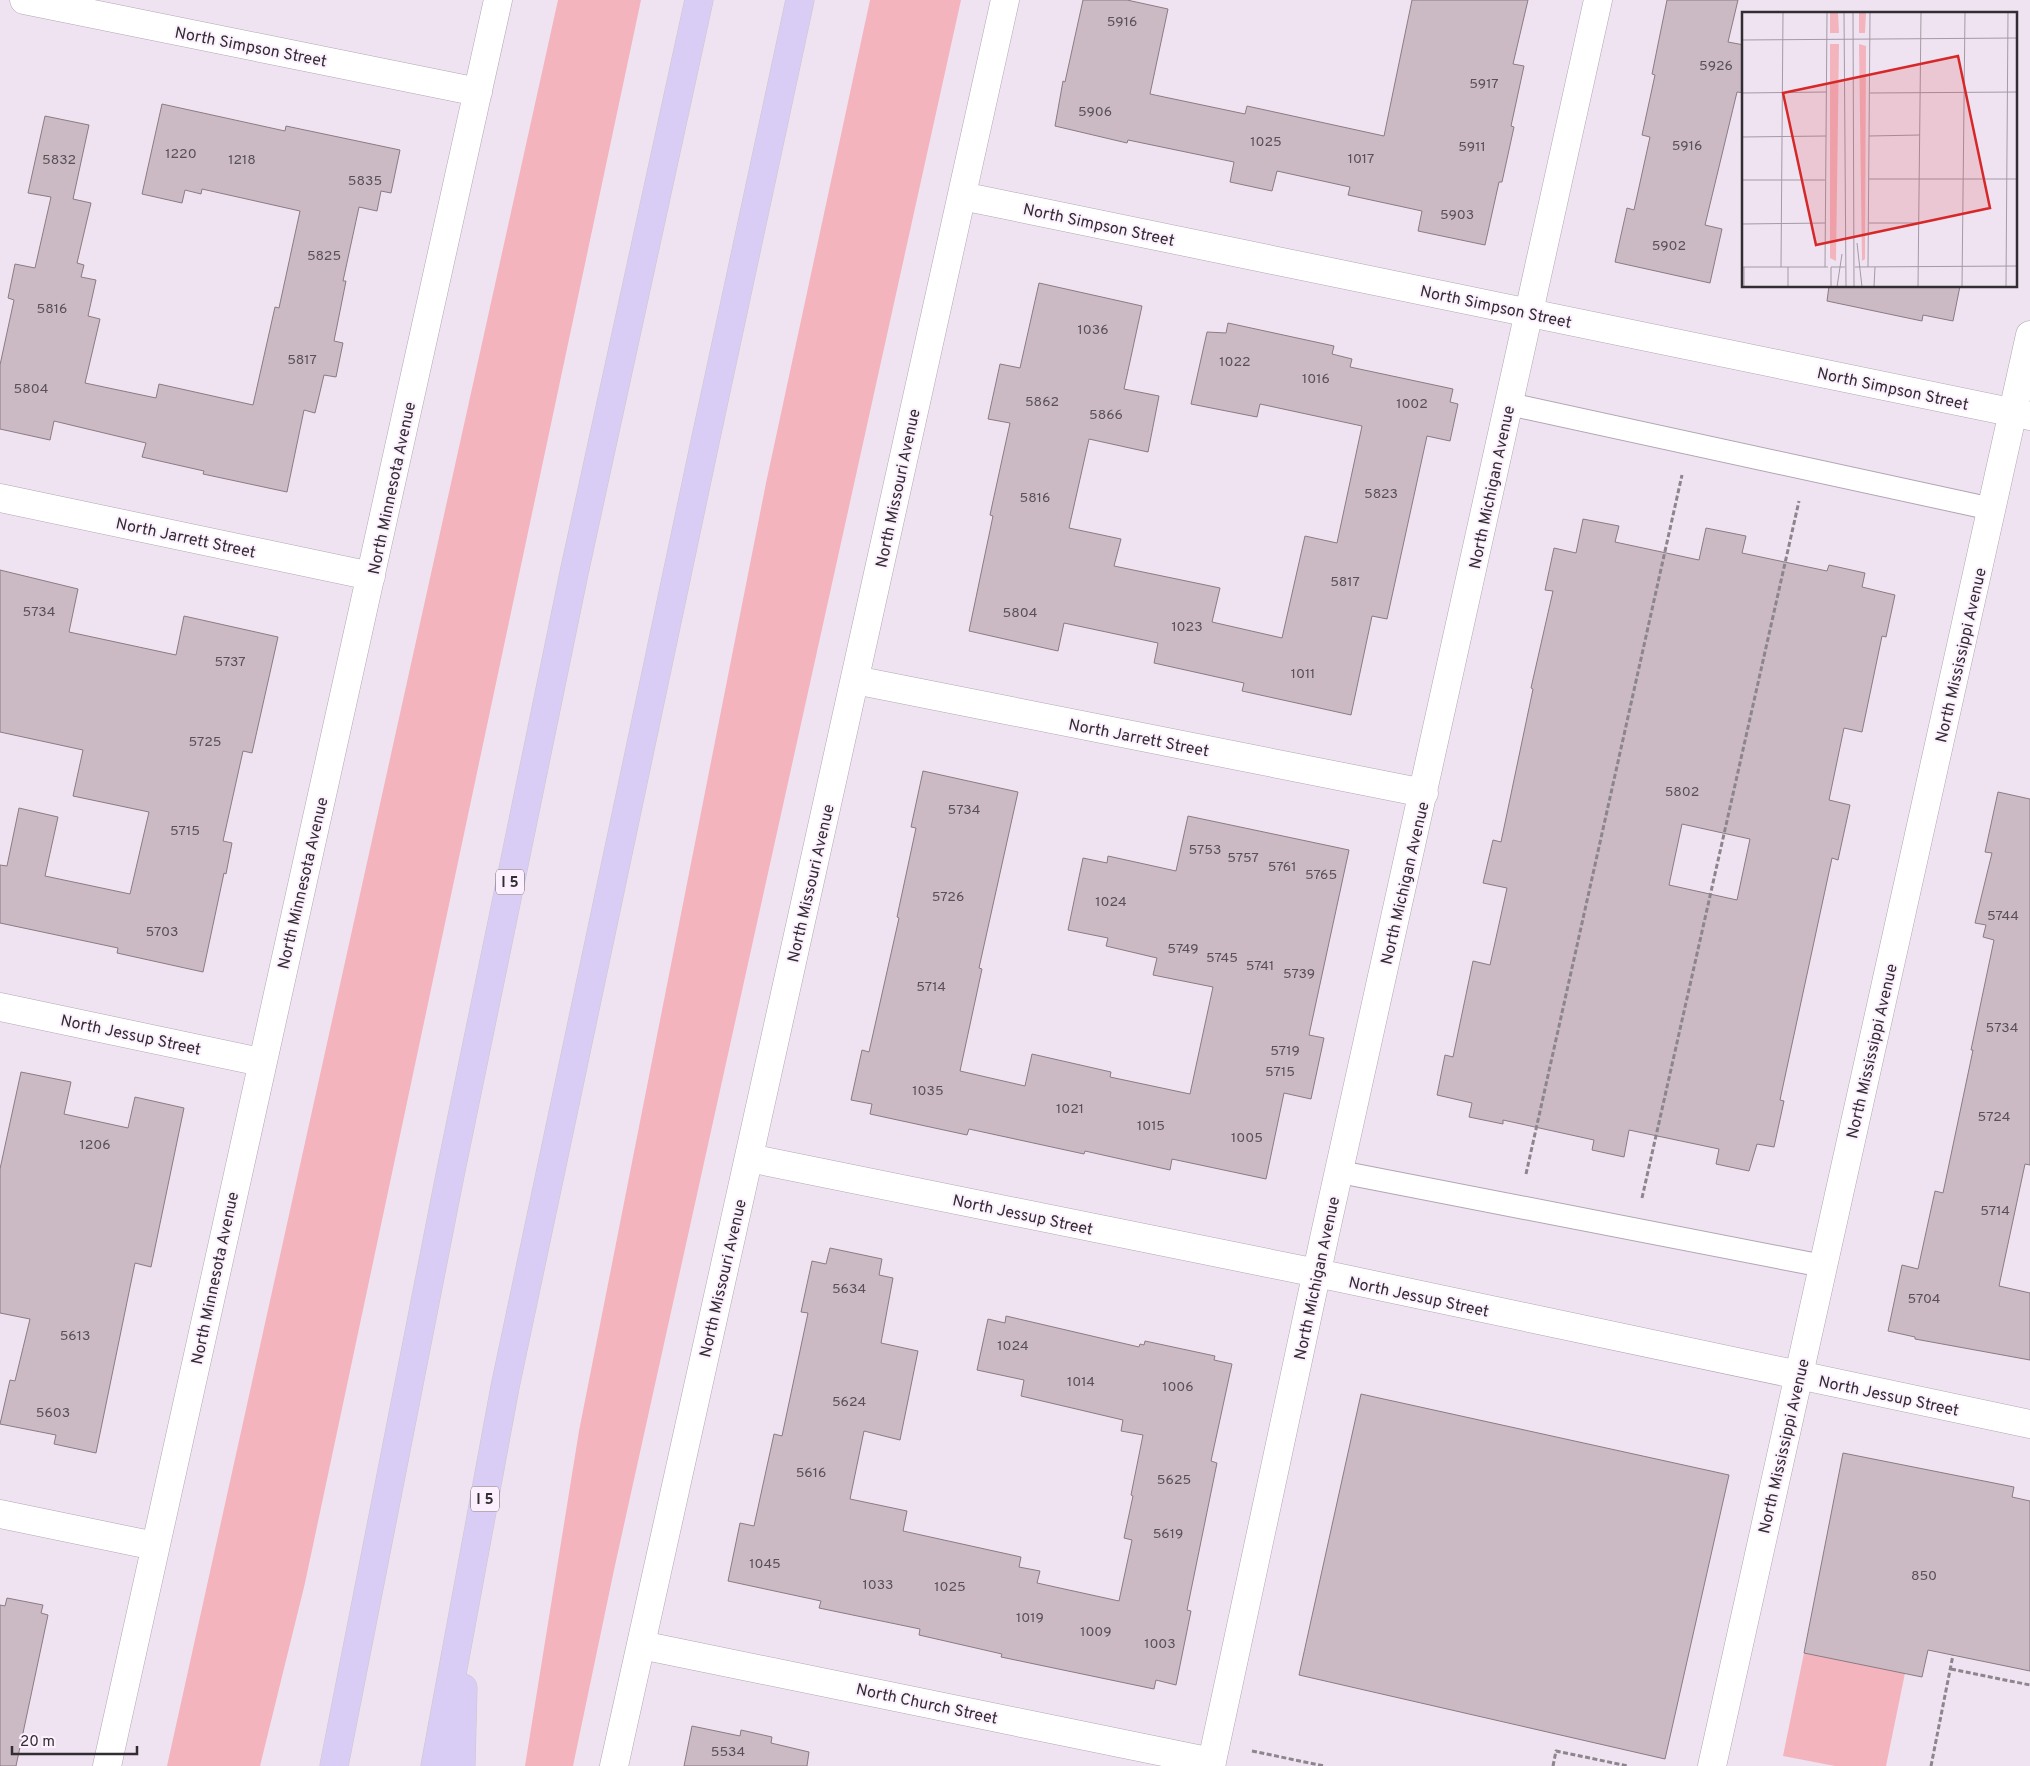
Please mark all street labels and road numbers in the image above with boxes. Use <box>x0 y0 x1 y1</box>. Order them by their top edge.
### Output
street label: North Simpson Street <box>173 23 328 73</box>
street label: North Simpson Street <box>1021 200 1176 252</box>
street label: North Simpson Street <box>1418 282 1573 334</box>
street label: North Simpson Street <box>1815 364 1970 416</box>
street label: North Minnesota Avenue <box>365 400 421 577</box>
street label: North Michigan Avenue <box>1466 404 1520 571</box>
street label: North Missouri Avenue <box>872 407 926 570</box>
street label: North Jarrett Street <box>114 514 257 564</box>
street label: North Mississippi Avenue <box>1932 566 1992 745</box>
street label: North Jarrett Street <box>1067 716 1211 762</box>
street label: North Minnesota Avenue <box>274 795 333 971</box>
street label: North Michigan Avenue <box>1377 800 1434 967</box>
street label: North Missouri Avenue <box>784 802 840 965</box>
road number: I 5 <box>496 870 524 894</box>
street label: North Mississippi Avenue <box>1843 962 1903 1141</box>
street label: North Jessup Street <box>58 1011 203 1061</box>
street label: North Minnesota Avenue <box>188 1190 244 1367</box>
street label: North Jessup Street <box>950 1191 1095 1241</box>
street label: North Michigan Avenue <box>1291 1195 1345 1362</box>
street label: North Missouri Avenue <box>696 1197 752 1360</box>
street label: North Jessup Street <box>1346 1273 1491 1323</box>
street label: North Mississippi Avenue <box>1755 1357 1815 1536</box>
street label: North Jessup Street <box>1816 1372 1961 1422</box>
road number: I 5 <box>471 1486 499 1512</box>
street label: North Church Street <box>854 1680 999 1730</box>

